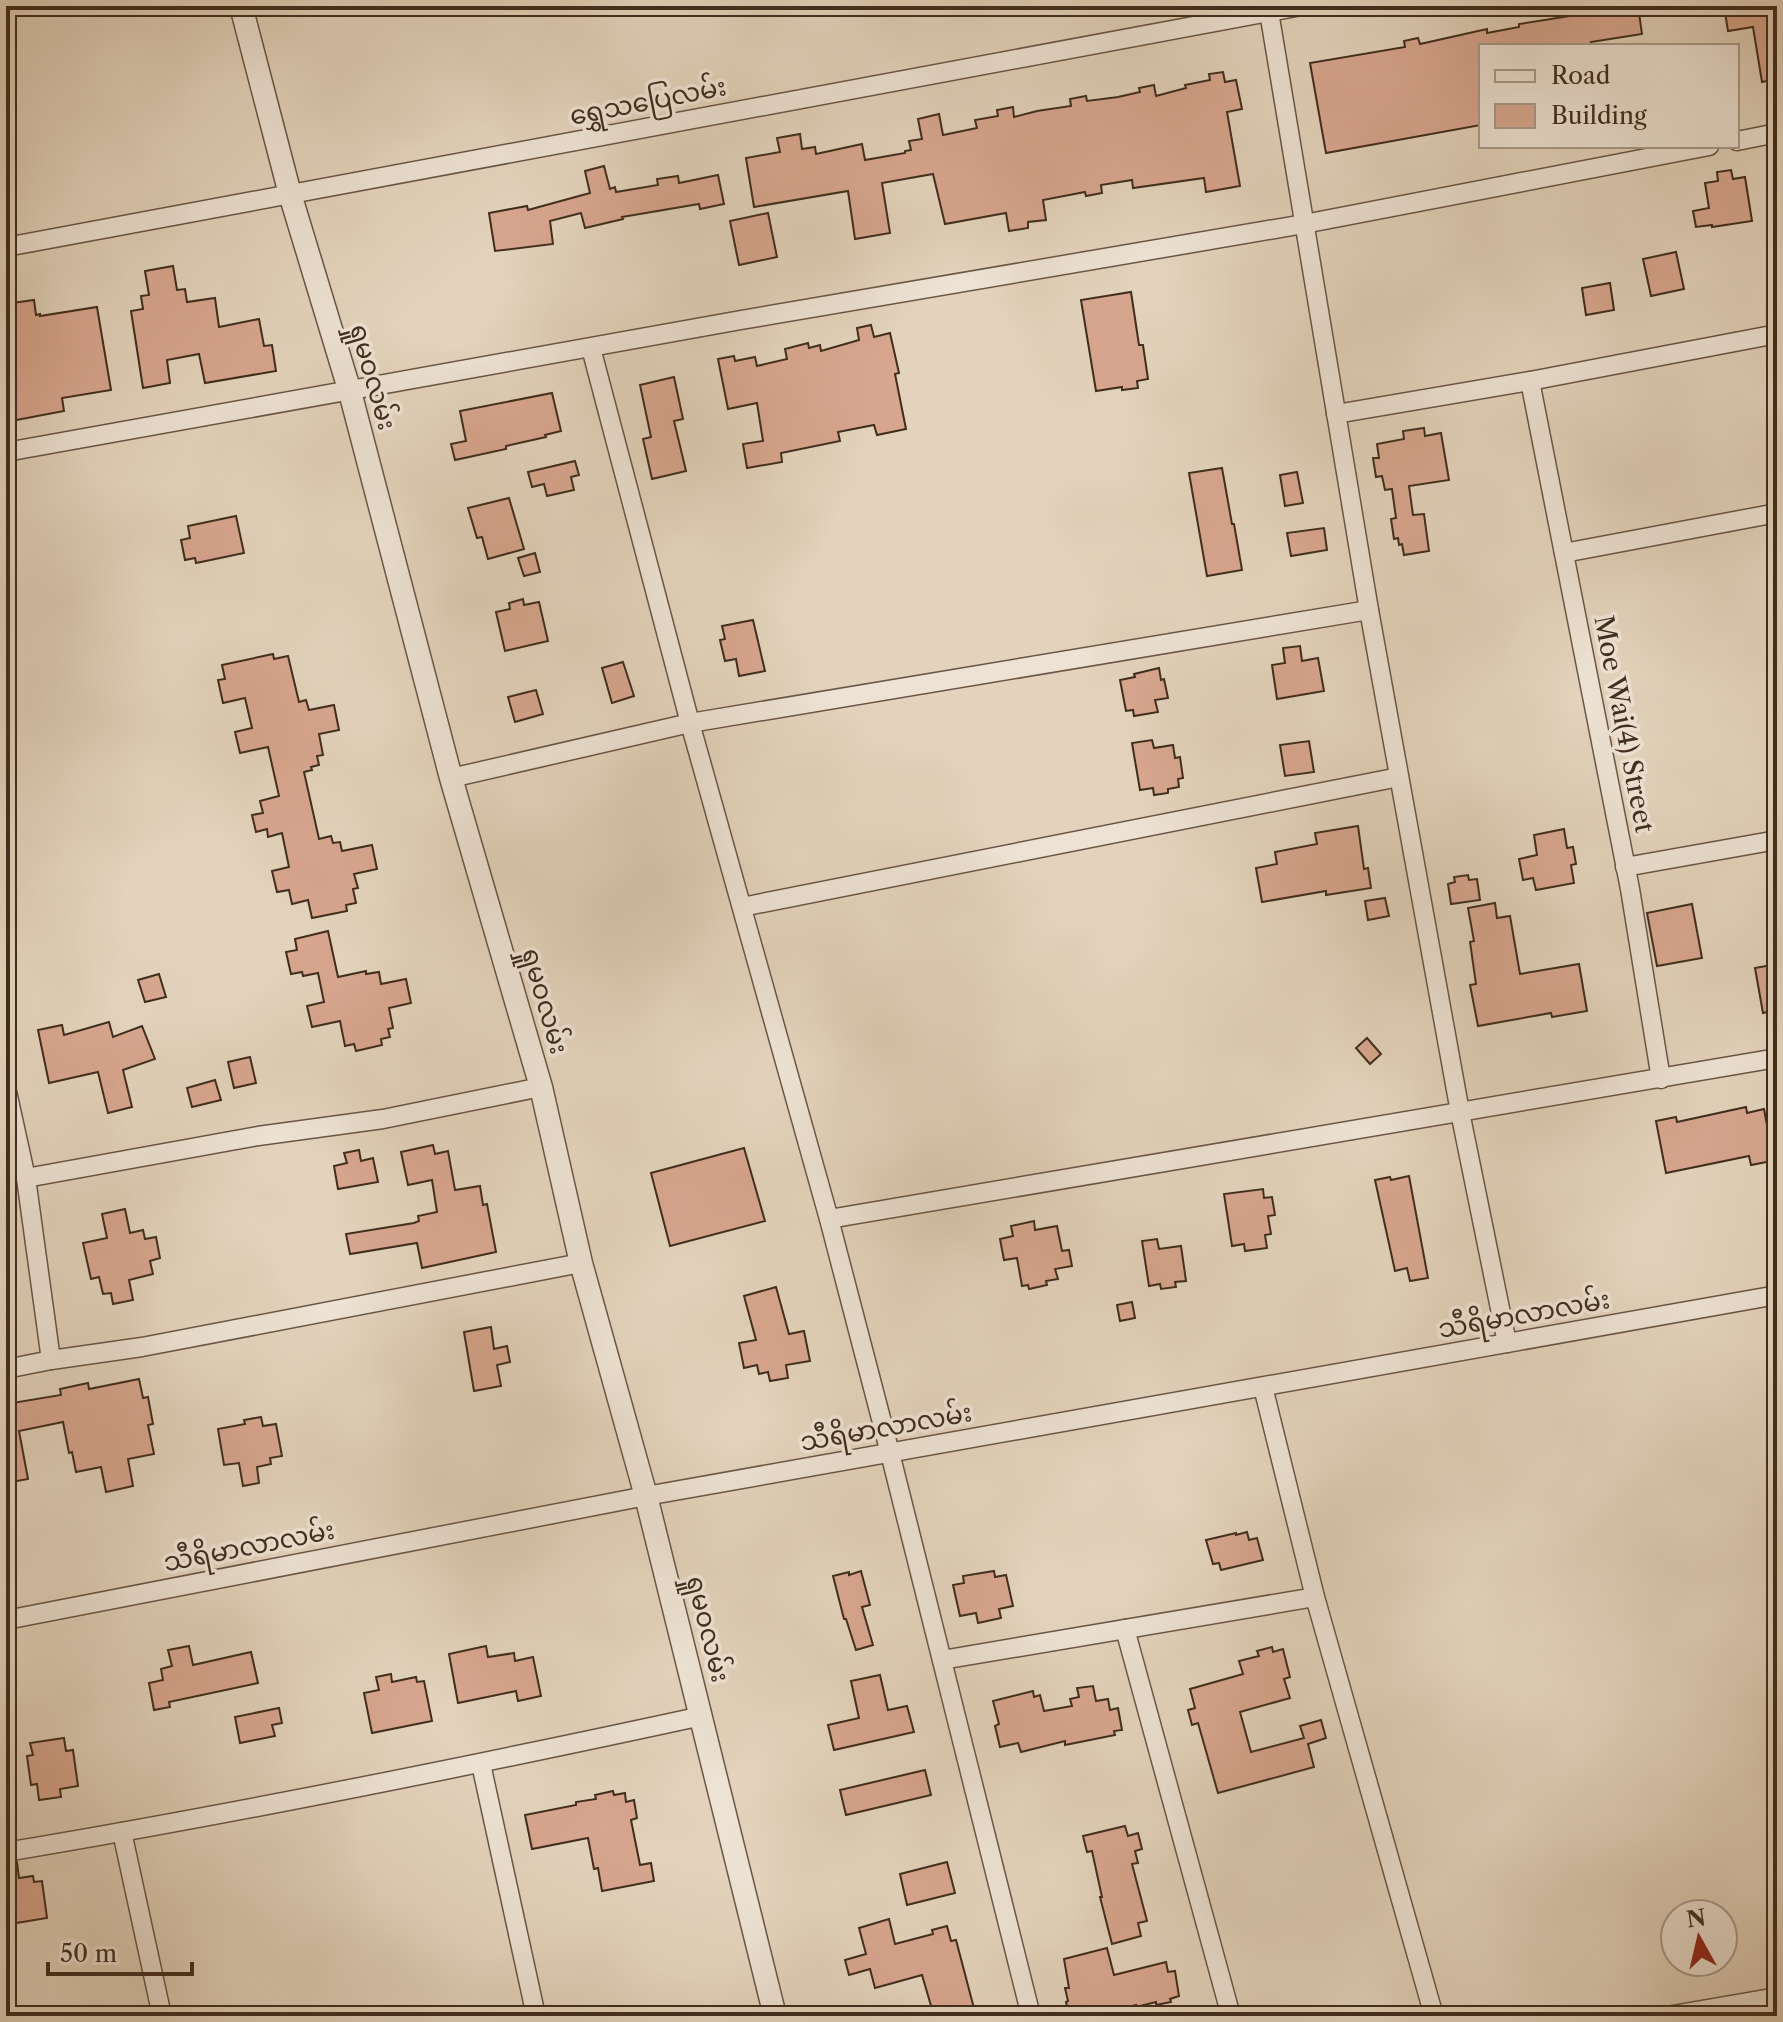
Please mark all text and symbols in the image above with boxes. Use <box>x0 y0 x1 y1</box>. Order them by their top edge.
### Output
legend <box>1479 44 1739 148</box>
text: Road <box>1551 61 1611 90</box>
street label: ရွှေသပြေလမ်း <box>567 69 730 137</box>
text: Building <box>1551 101 1647 130</box>
street label: ရှုမဝလမ်း <box>338 318 405 435</box>
street label: Moe Wai(4) Street <box>1587 613 1661 836</box>
street label: ရှုမဝလမ်း <box>510 942 577 1059</box>
street label: သီရိမာလာလမ်း <box>1436 1282 1613 1350</box>
street label: သီရိမာလာလမ်း <box>798 1395 975 1463</box>
street label: သီရိမာလာလမ်း <box>161 1513 338 1583</box>
street label: ရှုမဝလမ်း <box>674 1570 738 1687</box>
north arrow <box>1659 1898 1739 1978</box>
text: N <box>1685 1904 1708 1933</box>
scale bar <box>48 1926 192 1976</box>
text: 50 m <box>60 1939 117 1968</box>

